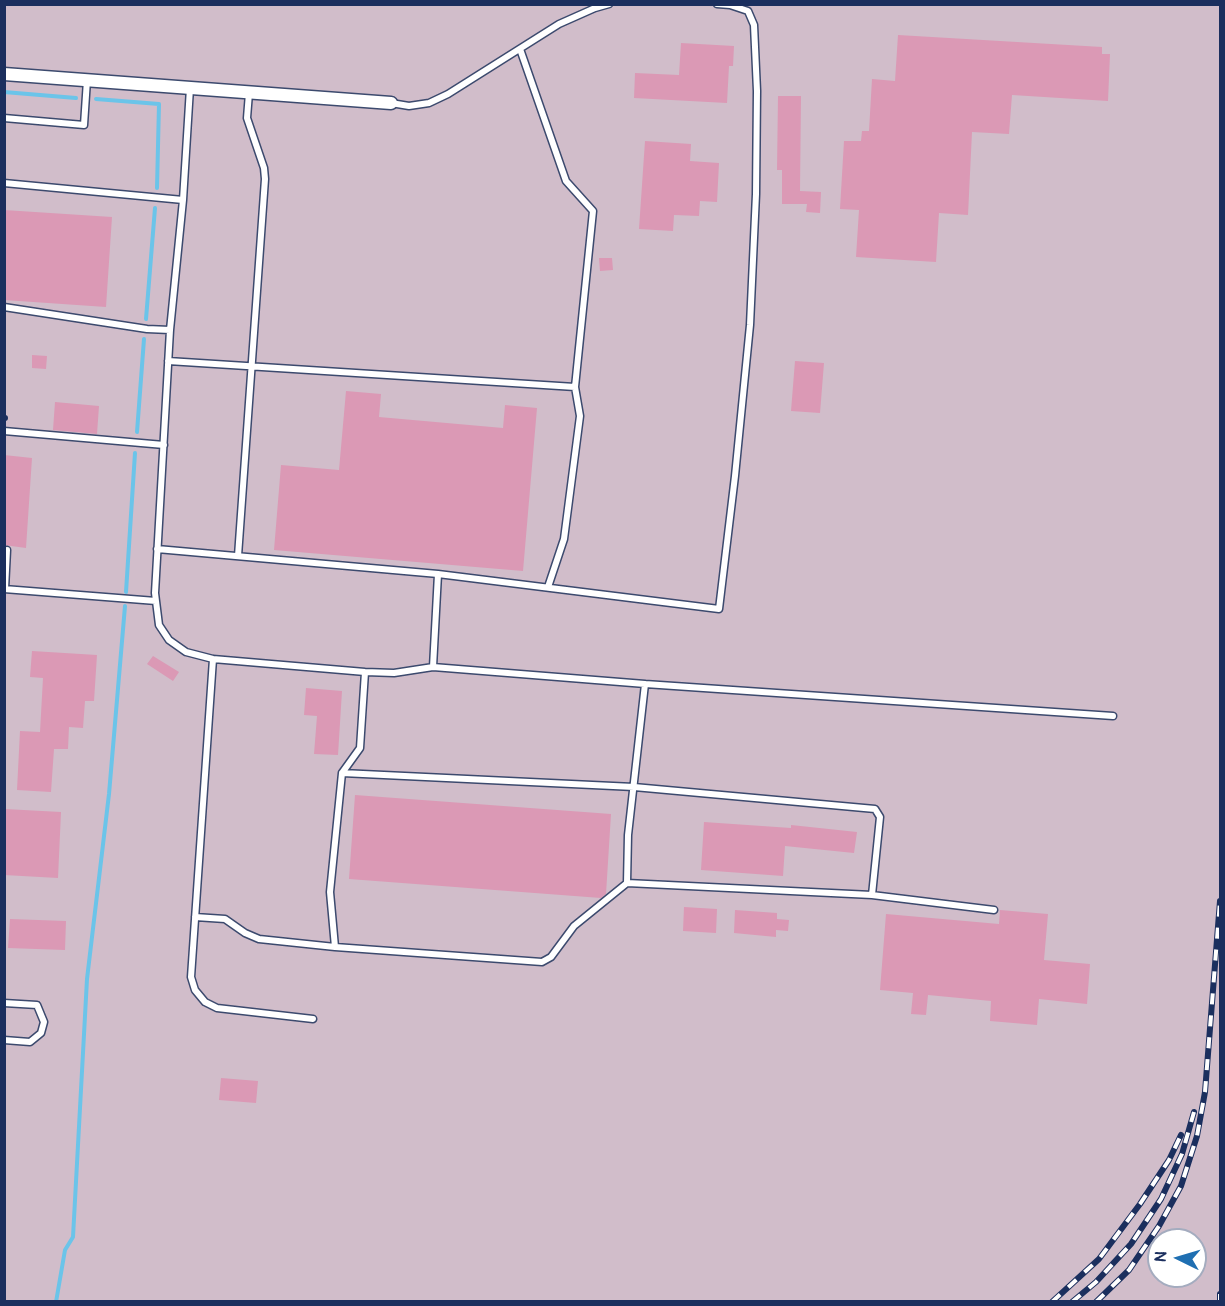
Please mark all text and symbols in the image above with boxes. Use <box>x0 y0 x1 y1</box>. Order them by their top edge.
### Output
north arrow <box>1147 1228 1207 1288</box>
text: N <box>1151 1250 1171 1263</box>

